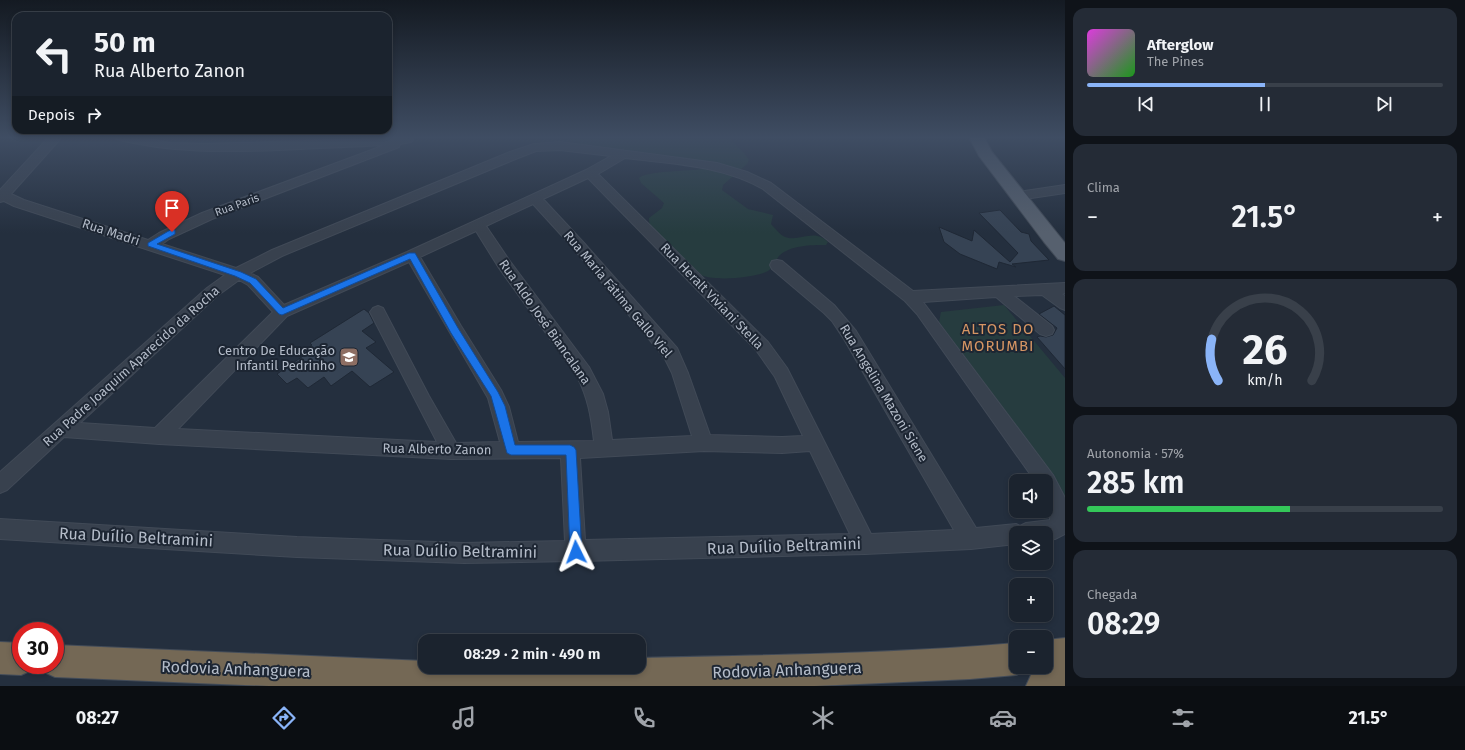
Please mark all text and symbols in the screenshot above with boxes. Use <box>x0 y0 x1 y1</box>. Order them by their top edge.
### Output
text: 50 m <box>94 26 156 59</box>
icon: left <box>28 28 80 80</box>
text: Afterglow <box>1147 36 1213 54</box>
text: The Pines <box>1147 54 1204 69</box>
text: Rua Alberto Zanon <box>94 60 245 82</box>
icon: previous <box>1135 93 1157 115</box>
icon: pause <box>1254 93 1276 115</box>
icon: next <box>1373 93 1395 115</box>
icon: right <box>83 104 105 126</box>
text: Depois <box>28 106 75 124</box>
text: Clima <box>1087 180 1120 195</box>
pin <box>155 191 189 232</box>
street label: Rua Paris <box>213 191 261 219</box>
icon: arrive <box>161 197 183 219</box>
text: 21.5° <box>1232 199 1299 235</box>
text: − <box>1087 204 1098 231</box>
text: + <box>1432 204 1443 231</box>
street label: Rua Madri <box>80 216 142 248</box>
street label: Rua Maria Fátima Gallo Viel <box>561 228 675 360</box>
street label: Rua Heralt Viviani Stella <box>657 240 767 352</box>
street label: Rua Aldo José Biancalana <box>496 257 594 387</box>
street label: Rua Padre Joaquim Aparecido da Rocha <box>40 283 222 449</box>
district label: ALTOS DO MORUMBI <box>961 320 1035 355</box>
street label: Rua Angelina Mazoni Siene <box>837 321 931 465</box>
text: 26 <box>1243 325 1287 375</box>
place label: Centro De Educação Infantil Pedrinho <box>218 343 335 373</box>
school or university icon: Centro De Educação Infantil Pedrinho <box>338 346 360 368</box>
text: km/h <box>1247 372 1283 389</box>
street label: Rua Alberto Zanon <box>382 441 492 457</box>
text: Autonomia · 57% <box>1087 446 1184 461</box>
text: 285 km <box>1087 465 1184 501</box>
map controls <box>1009 474 1053 674</box>
button: sound <box>1009 474 1053 518</box>
street label: Rua Duílio Beltramini <box>58 523 214 551</box>
button: layers <box>1009 526 1053 570</box>
position arrow <box>555 531 597 573</box>
street label: Rua Duílio Beltramini <box>707 534 861 558</box>
street label: Rua Duílio Beltramini <box>383 540 537 562</box>
button: + <box>1009 578 1053 622</box>
text: Chegada <box>1087 587 1137 602</box>
text: 08:29 <box>1087 606 1160 642</box>
speed limit sign: 30 <box>12 622 64 674</box>
button: − <box>1009 630 1053 674</box>
text: 08:29 · 2 min · 490 m <box>464 645 600 663</box>
street label: Rodovia Anhanguera <box>161 657 311 681</box>
street label: Rodovia Anhanguera <box>712 658 862 682</box>
icon: directions <box>270 704 298 732</box>
icon: music <box>450 704 478 732</box>
icon: phone <box>630 704 658 732</box>
icon: climate <box>809 704 837 732</box>
icon: car <box>989 704 1017 732</box>
icon: filters <box>1169 704 1197 732</box>
text: 08:27 <box>76 707 119 729</box>
text: 21.5° <box>1349 707 1389 729</box>

